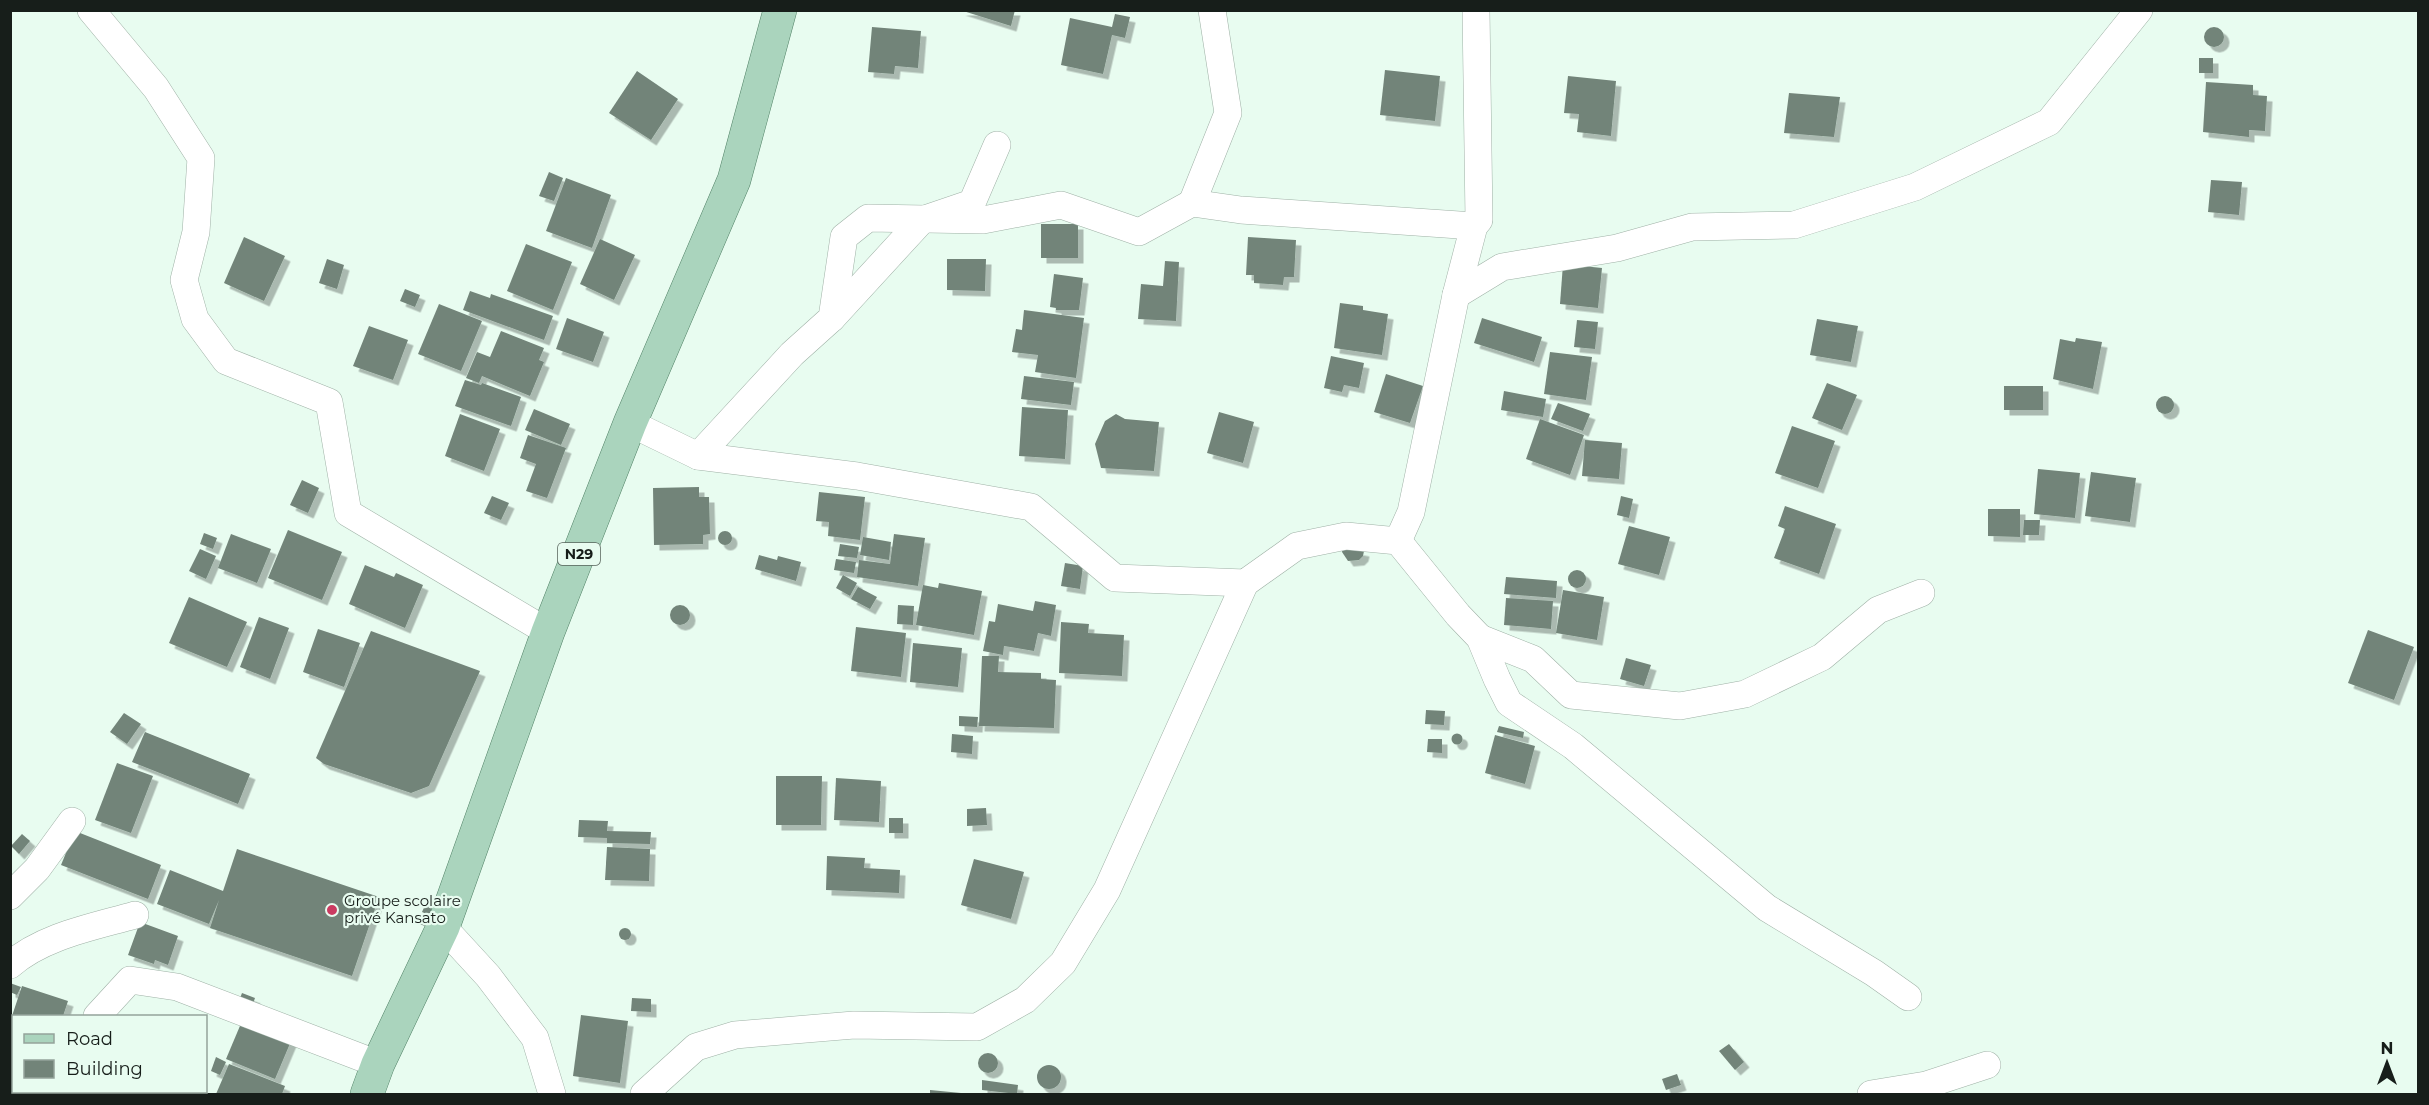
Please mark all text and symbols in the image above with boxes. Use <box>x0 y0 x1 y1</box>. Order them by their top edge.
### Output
road number: N29 <box>558 543 600 565</box>
place label: Groupe scolaire privé Kansato <box>344 891 461 927</box>
marker: Groupe scolaire privé Kansato <box>325 903 339 917</box>
legend <box>12 1015 207 1093</box>
text: Road <box>66 1028 113 1050</box>
north arrow <box>2357 1033 2417 1093</box>
text: N <box>2381 1039 2393 1058</box>
text: Building <box>66 1058 143 1080</box>

